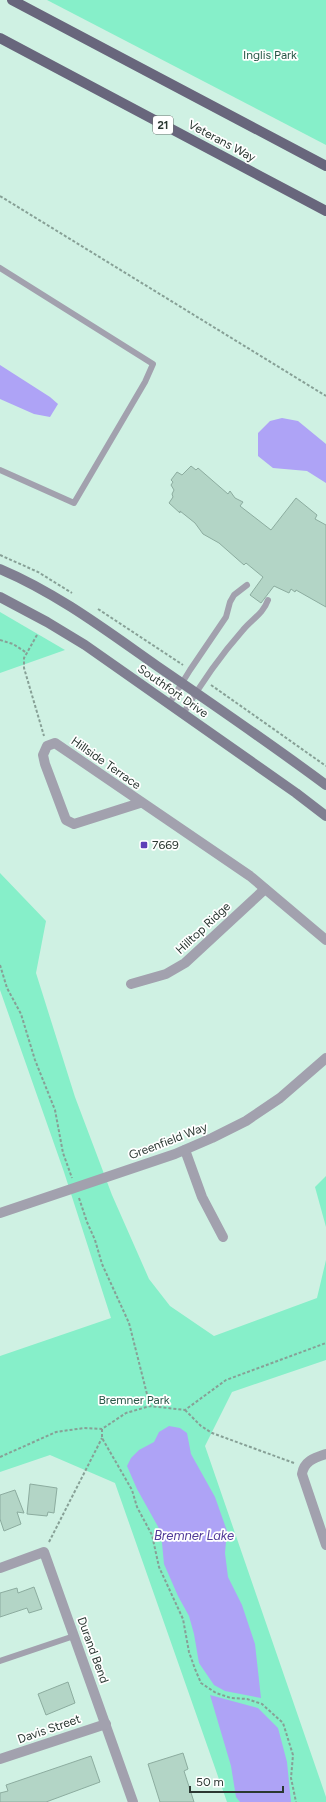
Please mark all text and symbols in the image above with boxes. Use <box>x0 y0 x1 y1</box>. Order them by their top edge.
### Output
park label: Inglis Park <box>243 48 297 62</box>
road number: 21 <box>153 116 173 134</box>
street label: Veterans Way <box>186 117 259 165</box>
street label: Southfort Drive <box>135 661 211 721</box>
street label: Hillside Terrace <box>69 734 144 792</box>
place label: 7669 <box>152 838 179 852</box>
marker: 7669 <box>139 840 149 850</box>
street label: Hilltop Ridge <box>173 899 234 957</box>
street label: Greenfield Way <box>127 1119 210 1162</box>
park label: Bremner Park <box>98 1393 170 1407</box>
water label: Bremner Lake <box>154 1528 234 1543</box>
street label: Durand Bend <box>75 1615 111 1685</box>
street label: Davis Street <box>16 1712 83 1746</box>
scale bar <box>190 1768 283 1794</box>
text: 50 m <box>196 1775 224 1789</box>

